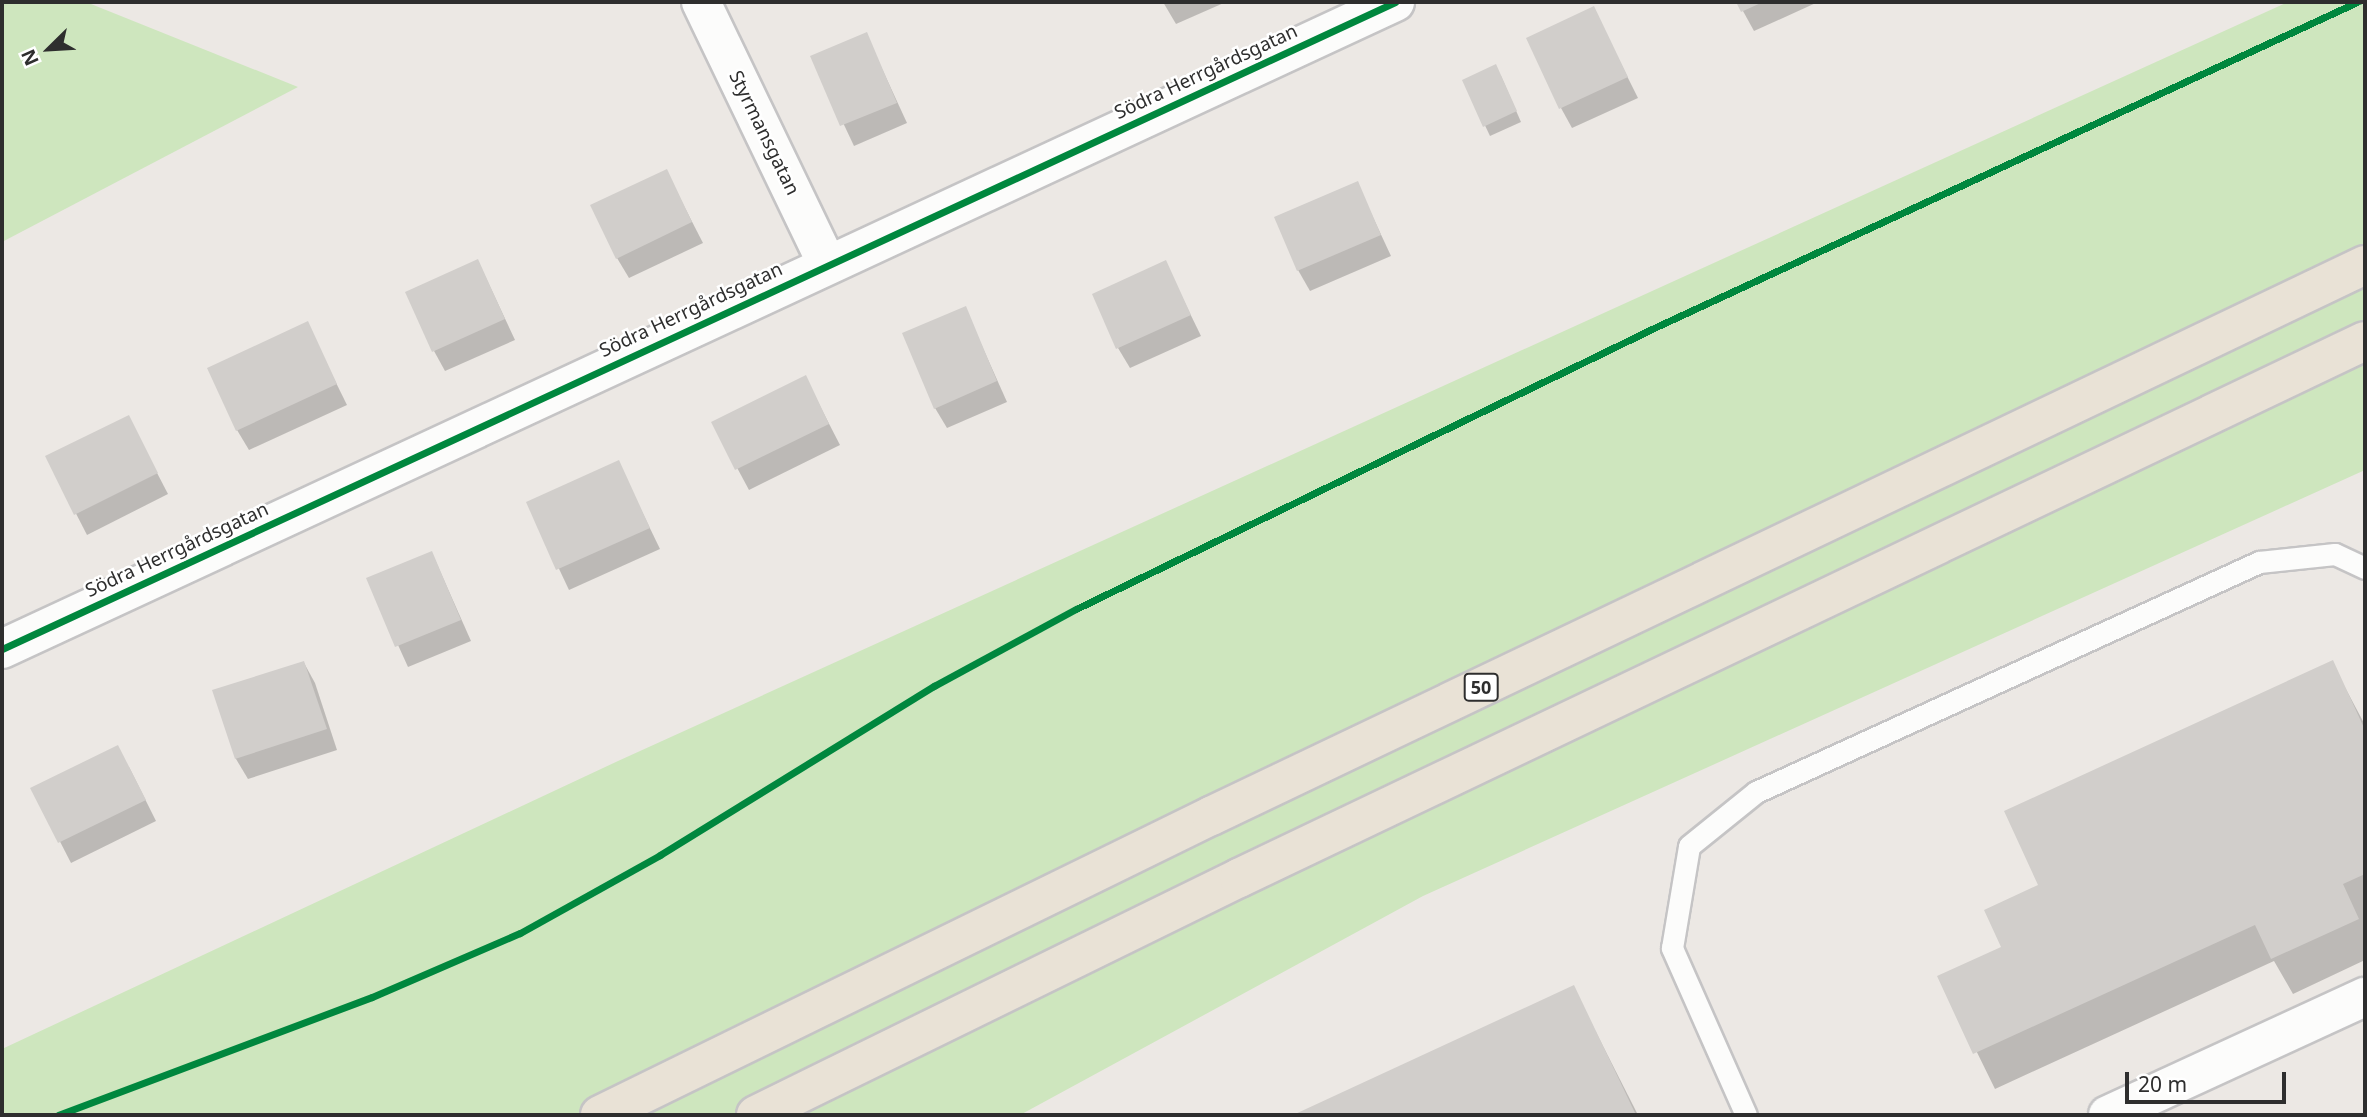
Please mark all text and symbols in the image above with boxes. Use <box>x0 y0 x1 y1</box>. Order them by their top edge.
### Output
north arrow <box>14 14 84 84</box>
street label: Södra Herrgårdsgatan <box>1111 20 1301 124</box>
text: N <box>15 45 45 70</box>
street label: Styrmansgatan <box>724 67 804 199</box>
street label: Södra Herrgårdsgatan <box>596 258 786 362</box>
street label: Södra Herrgårdsgatan <box>82 498 272 602</box>
road number: 50 <box>1464 672 1498 702</box>
scale bar <box>2129 1058 2290 1102</box>
text: 20 m <box>2138 1070 2187 1098</box>

